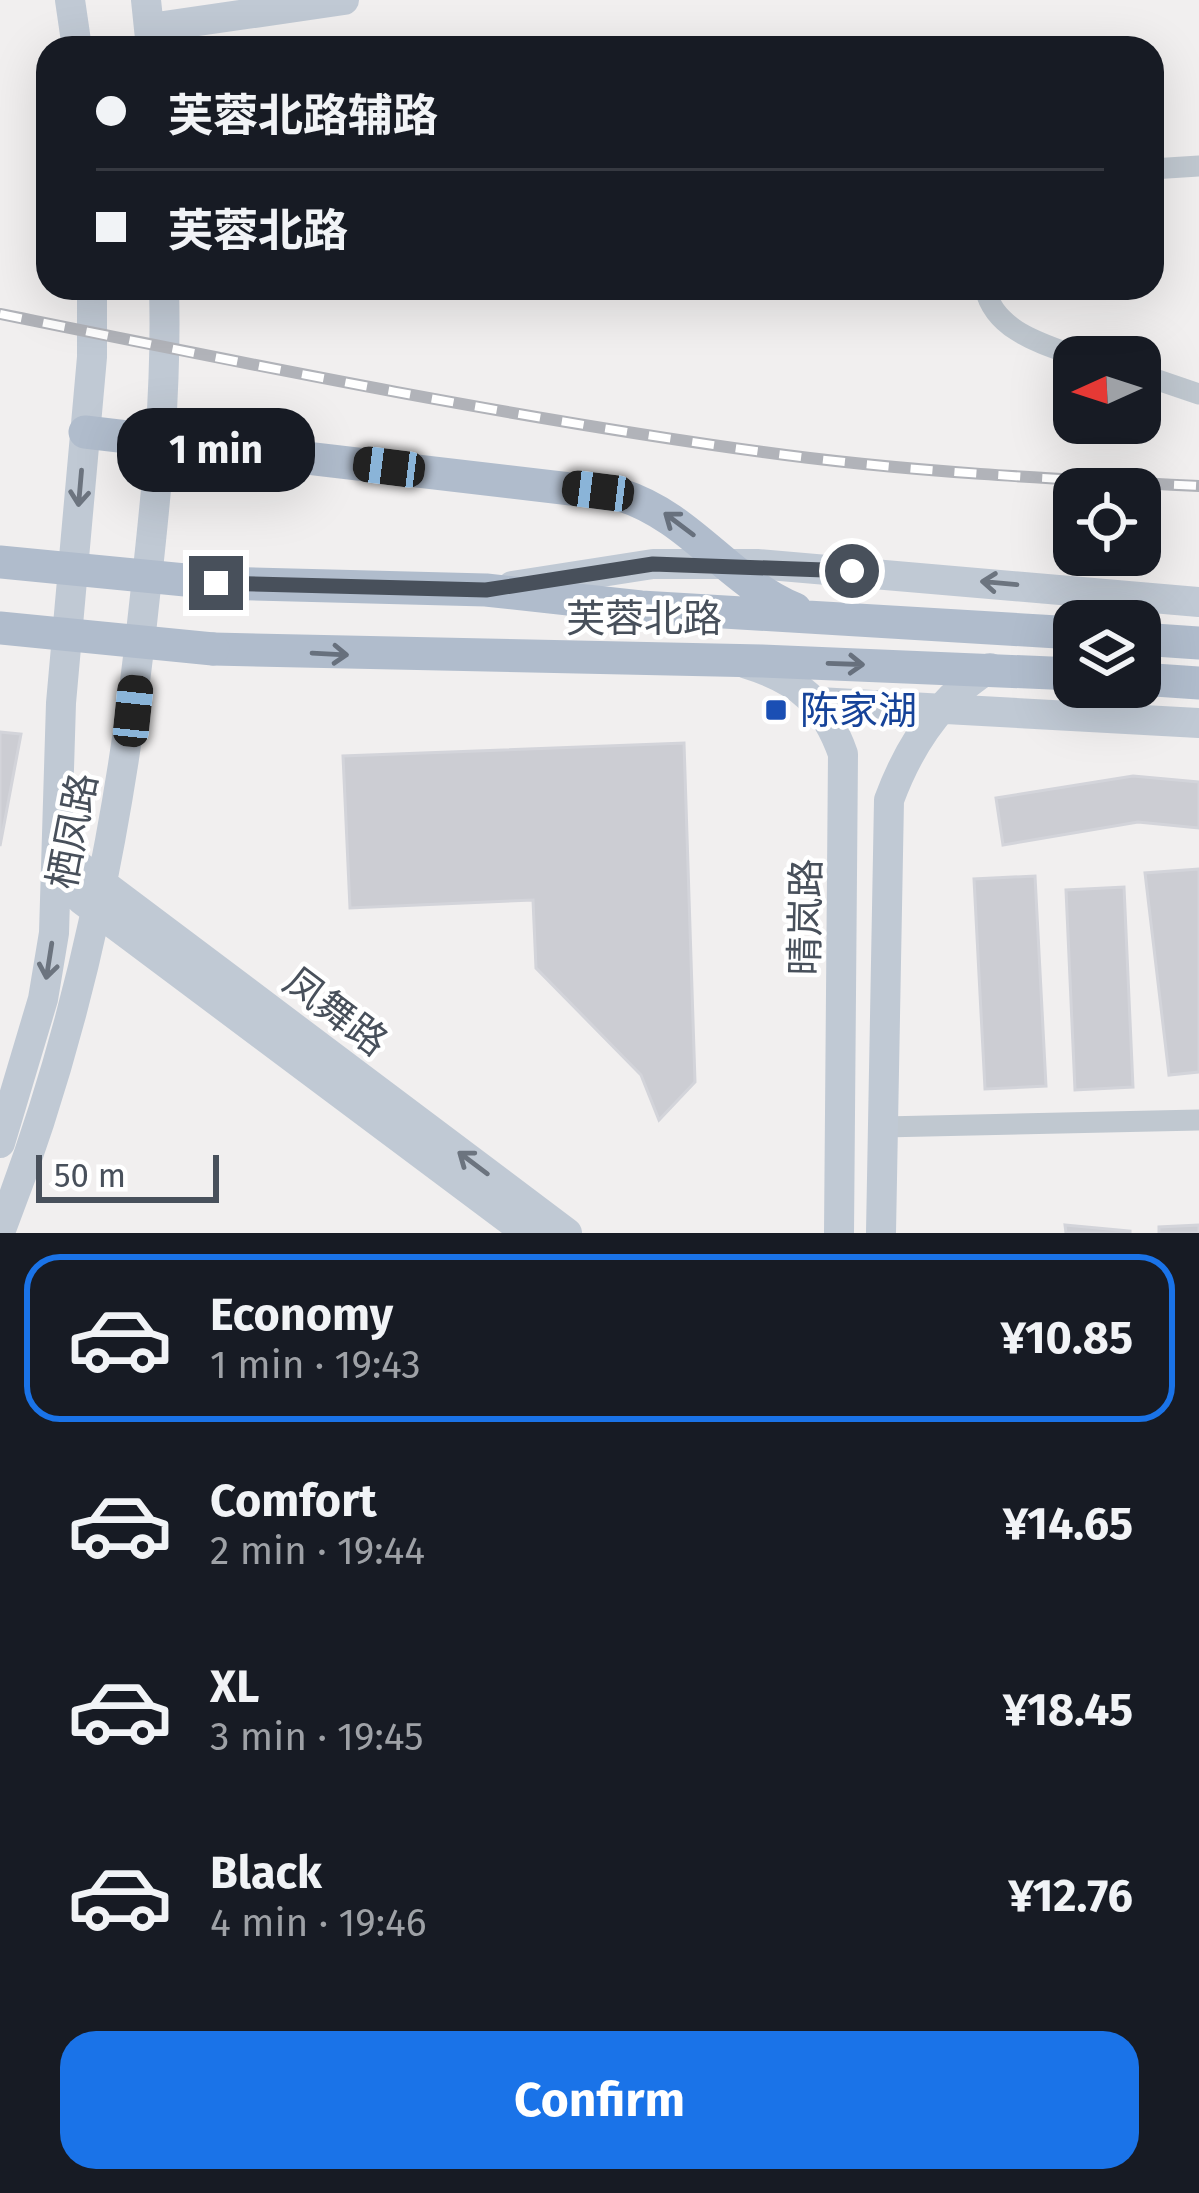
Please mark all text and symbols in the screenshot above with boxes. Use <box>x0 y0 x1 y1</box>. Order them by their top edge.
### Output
text: 芙蓉北路辅路 <box>168 89 438 143</box>
text: 芙蓉北路 <box>168 204 348 258</box>
north arrow <box>1053 336 1161 444</box>
map controls <box>1053 336 1161 708</box>
callout: 1 min <box>117 409 315 493</box>
text: 1 min <box>169 427 263 473</box>
car <box>351 445 427 489</box>
one-way arrow <box>68 468 91 507</box>
button: locate <box>1053 468 1161 576</box>
car <box>560 469 636 513</box>
one-way arrow <box>663 511 695 538</box>
route start <box>825 544 879 598</box>
route end <box>189 556 243 610</box>
one-way arrow <box>980 571 1019 594</box>
street label: 芙蓉北路 <box>566 596 722 642</box>
button: layers <box>1053 600 1161 708</box>
one-way arrow <box>310 643 349 666</box>
one-way arrow <box>826 652 865 675</box>
car <box>111 673 155 749</box>
place label: 陈家湖 <box>800 688 917 734</box>
marker: 陈家湖 <box>763 697 789 723</box>
street label: 栖凤路 <box>39 769 107 893</box>
street label: 晴岚路 <box>782 858 830 976</box>
one-way arrow <box>37 941 60 980</box>
street label: 凤舞路 <box>275 958 396 1065</box>
scale bar <box>36 1149 219 1202</box>
one-way arrow <box>458 1150 490 1176</box>
text: 50 m <box>54 1156 126 1196</box>
icon: car <box>66 1284 174 1392</box>
text: Economy <box>210 1288 393 1342</box>
text: ¥10.85 <box>1001 1311 1133 1365</box>
text: 1 min · 19:43 <box>210 1342 421 1388</box>
icon: car <box>66 1470 174 1578</box>
text: Comfort <box>210 1474 377 1528</box>
text: ¥14.65 <box>1003 1497 1133 1551</box>
text: 2 min · 19:44 <box>210 1528 425 1574</box>
icon: car <box>66 1656 174 1764</box>
text: XL <box>210 1660 259 1714</box>
text: ¥18.45 <box>1003 1683 1133 1737</box>
text: 3 min · 19:45 <box>210 1714 424 1760</box>
icon: car <box>66 1842 174 1950</box>
text: Black <box>210 1846 322 1900</box>
text: ¥12.76 <box>1008 1869 1133 1923</box>
text: 4 min · 19:46 <box>210 1900 426 1946</box>
button: Confirm <box>60 2031 1139 2169</box>

